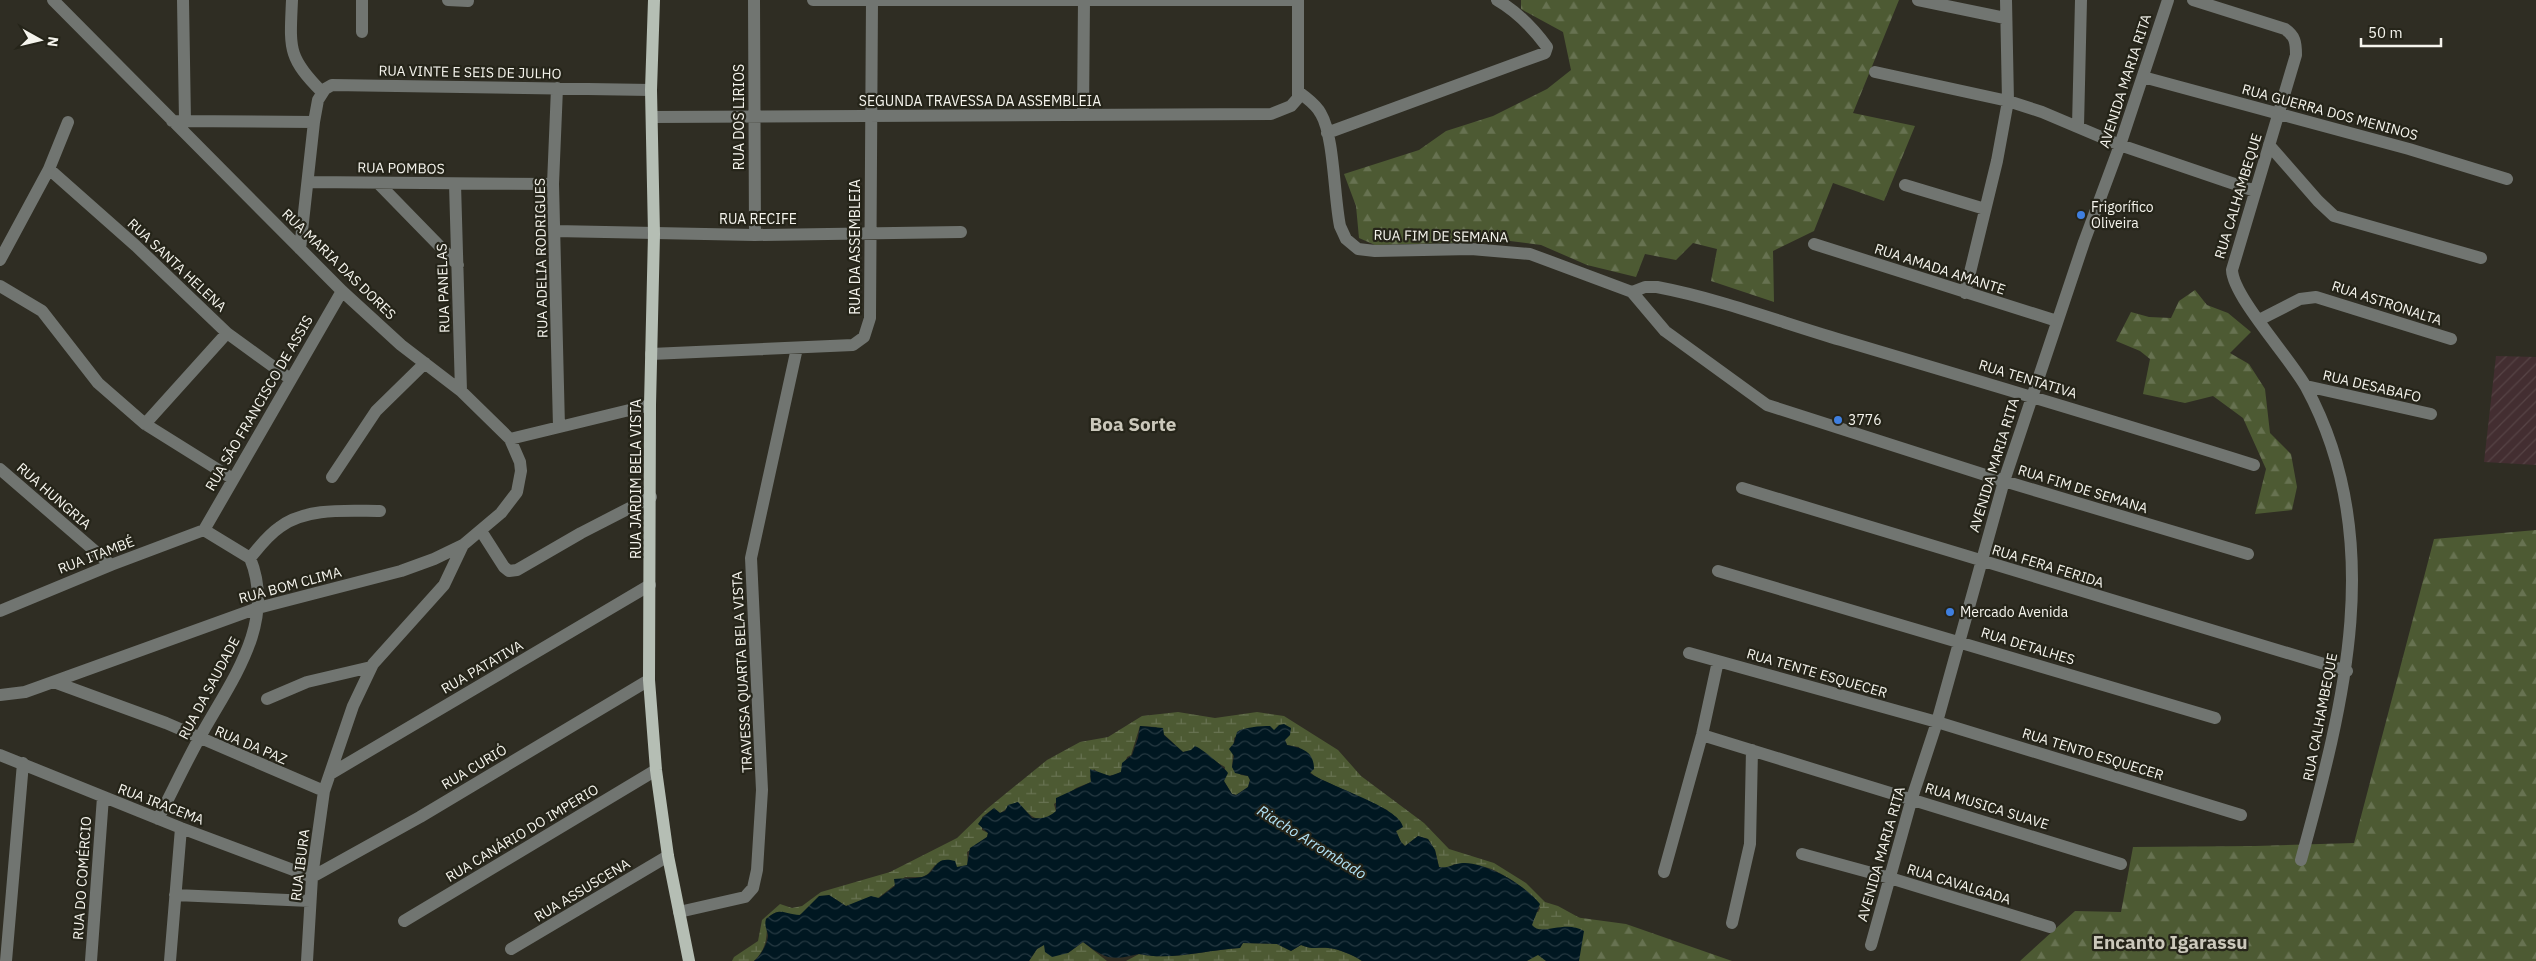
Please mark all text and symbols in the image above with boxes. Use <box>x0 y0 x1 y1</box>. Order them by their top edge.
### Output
street label: AVENIDA MARIA RITA <box>2095 12 2155 150</box>
north arrow <box>15 15 65 65</box>
scale bar <box>2361 15 2441 47</box>
text: 50 m <box>2368 23 2403 42</box>
text: N <box>43 36 62 48</box>
street label: RUA VINTE E SEIS DE JULHO <box>378 61 562 83</box>
street label: RUA DOS LIRIOS <box>730 64 748 170</box>
street label: RUA GUERRA DOS MENINOS <box>2240 80 2420 144</box>
street label: SEGUNDA TRAVESSA DA ASSEMBLEIA <box>859 92 1101 110</box>
street label: RUA CALHAMBEQUE <box>2210 131 2266 261</box>
street label: RUA POMBOS <box>357 158 445 178</box>
street label: RUA ADELIA RODRIGUES <box>531 178 551 338</box>
street label: RUA DA ASSEMBLEIA <box>846 179 864 315</box>
place label: Frigorífico Oliveira <box>2091 198 2154 232</box>
street label: RUA MARIA DAS DORES <box>278 205 400 323</box>
marker: Frigorífico Oliveira <box>2075 209 2087 221</box>
street label: RUA RECIFE <box>719 210 797 228</box>
street label: RUA SANTA HELENA <box>124 214 230 316</box>
street label: RUA FIM DE SEMANA <box>1373 226 1509 246</box>
street label: RUA AMADA AMANTE <box>1872 239 2008 299</box>
street label: RUA PANELAS <box>432 243 454 333</box>
street label: RUA ASTRONALTA <box>2330 277 2444 329</box>
street label: RUA SÃO FRANCISCO DE ASSIS <box>201 312 317 494</box>
street label: RUA TENTATIVA <box>1977 355 2079 403</box>
street label: RUA DESABAFO <box>2321 366 2423 406</box>
street label: AVENIDA MARIA RITA <box>1965 396 2023 534</box>
street label: RUA JARDIM BELA VISTA <box>627 399 645 559</box>
place label: 3776 <box>1848 411 1882 429</box>
district label: Boa Sorte <box>1090 412 1176 436</box>
marker: 3776 <box>1832 414 1844 426</box>
street label: RUA HUNGRIA <box>13 459 95 533</box>
street label: RUA FIM DE SEMANA <box>2016 461 2150 517</box>
street label: RUA ITAMBÉ <box>55 531 137 578</box>
street label: RUA FERA FERIDA <box>1990 540 2106 592</box>
street label: RUA BOM CLIMA <box>237 563 343 607</box>
street label: TRAVESSA QUARTA BELA VISTA <box>728 571 756 773</box>
place label: Mercado Avenida <box>1960 603 2069 621</box>
marker: Mercado Avenida <box>1944 606 1956 618</box>
street label: RUA DETALHES <box>1979 623 2077 669</box>
street label: RUA DA SAUDADE <box>174 633 244 743</box>
street label: RUA PATATIVA <box>438 636 526 698</box>
street label: RUA TENTE ESQUECER <box>1745 644 1889 702</box>
street label: RUA CALHAMBEQUE <box>2299 651 2341 783</box>
street label: RUA DA PAZ <box>212 722 290 768</box>
street label: RUA TENTO ESQUECER <box>2020 724 2166 784</box>
street label: RUA CURIÓ <box>438 740 510 794</box>
street label: RUA IRACEMA <box>115 779 207 829</box>
street label: RUA CANÁRIO DO IMPERIO <box>442 779 602 886</box>
street label: RUA MUSICA SUAVE <box>1923 779 2051 833</box>
street label: AVENIDA MARIA RITA <box>1853 784 1909 924</box>
water label: Riacho Arrombado <box>1254 801 1370 883</box>
street label: RUA DO COMÉRCIO <box>68 815 95 940</box>
street label: RUA IBURA <box>287 828 313 902</box>
street label: RUA ASSUSCENA <box>531 854 633 926</box>
street label: RUA CAVALGADA <box>1905 860 2013 908</box>
district label: Encanto Igarassu <box>2092 930 2248 954</box>

